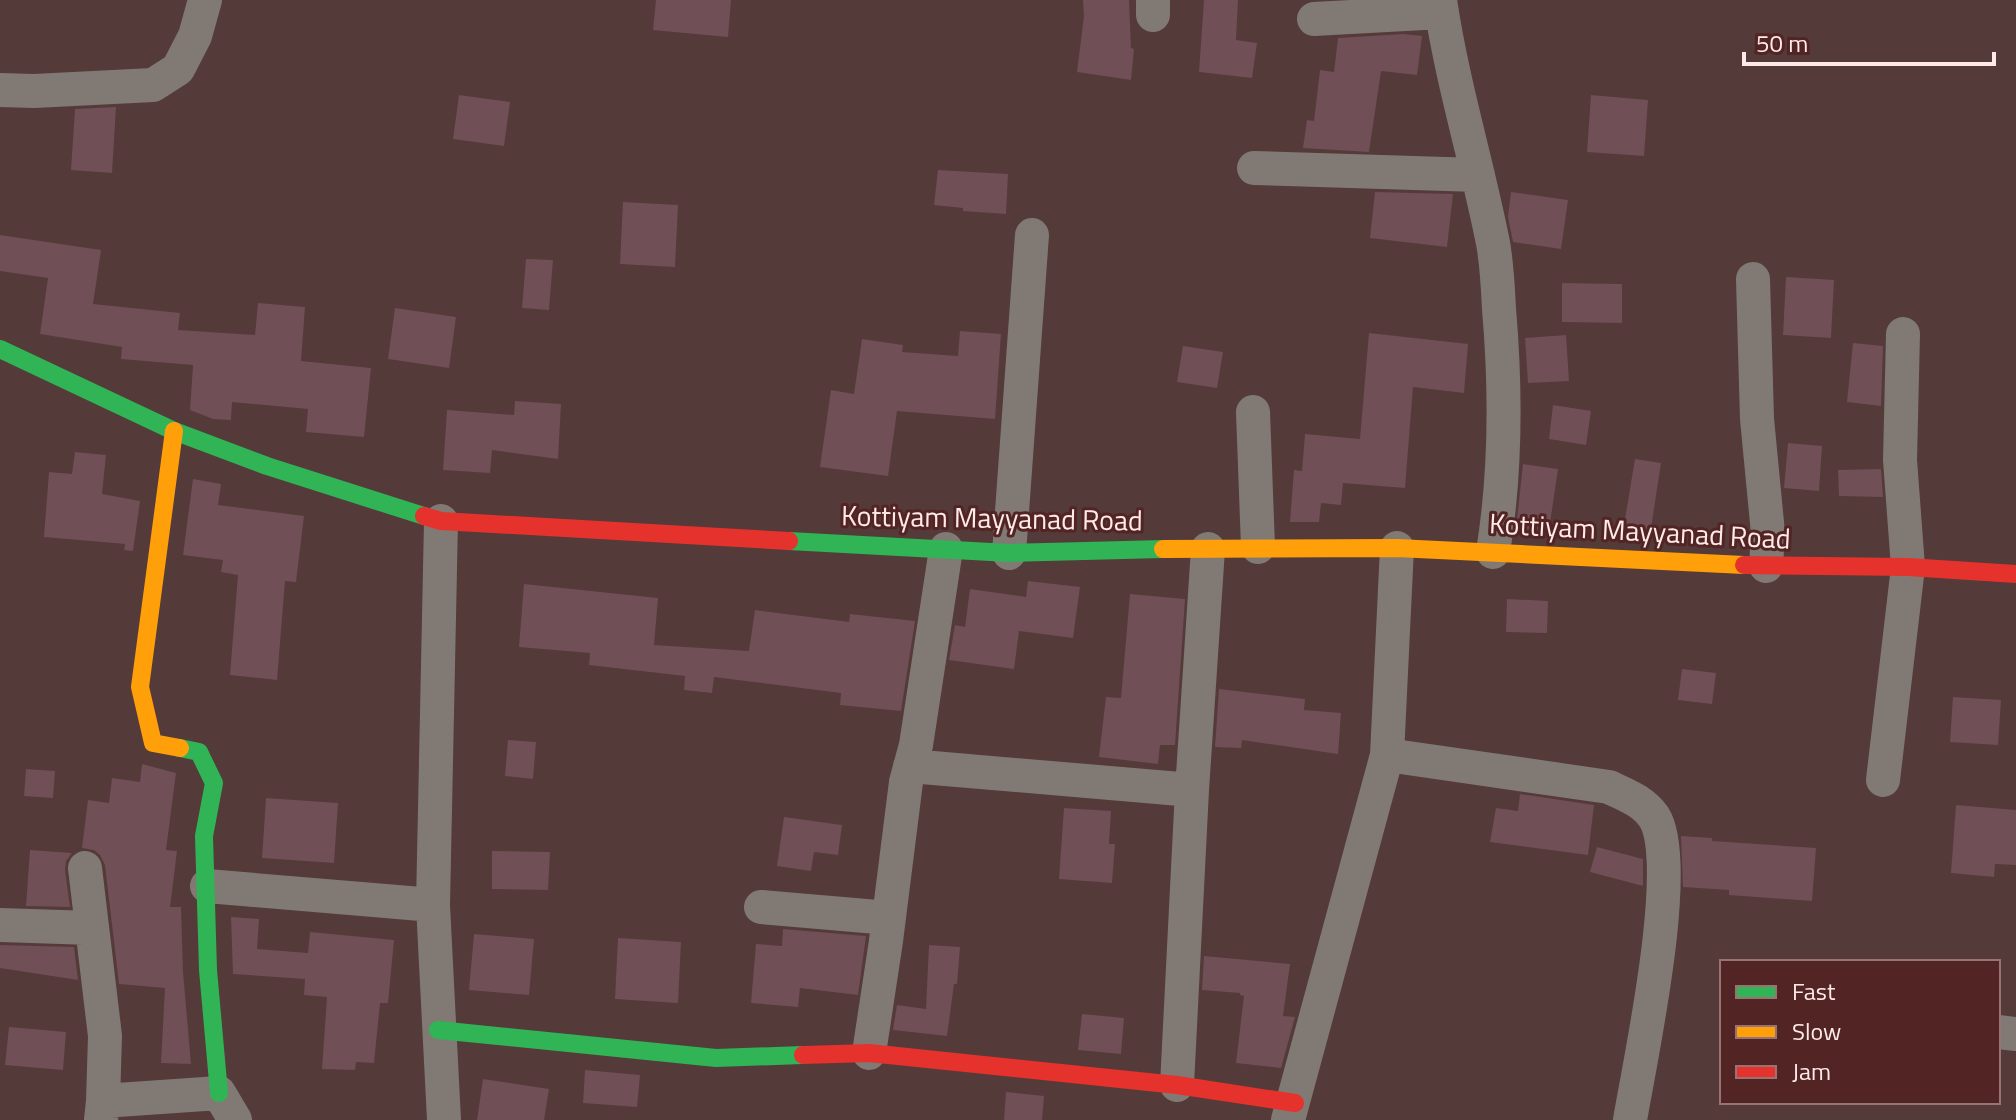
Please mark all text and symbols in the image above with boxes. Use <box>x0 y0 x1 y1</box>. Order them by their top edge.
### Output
scale bar <box>1744 16 1994 66</box>
text: 50 m <box>1756 25 1808 61</box>
street label: Kottiyam Mayyanad Road <box>841 493 1143 542</box>
street label: Kottiyam Mayyanad Road <box>1488 501 1792 560</box>
legend <box>1720 960 2000 1104</box>
text: Fast <box>1792 973 1836 1009</box>
text: Slow <box>1792 1013 1841 1049</box>
text: Jam <box>1792 1053 1831 1089</box>

